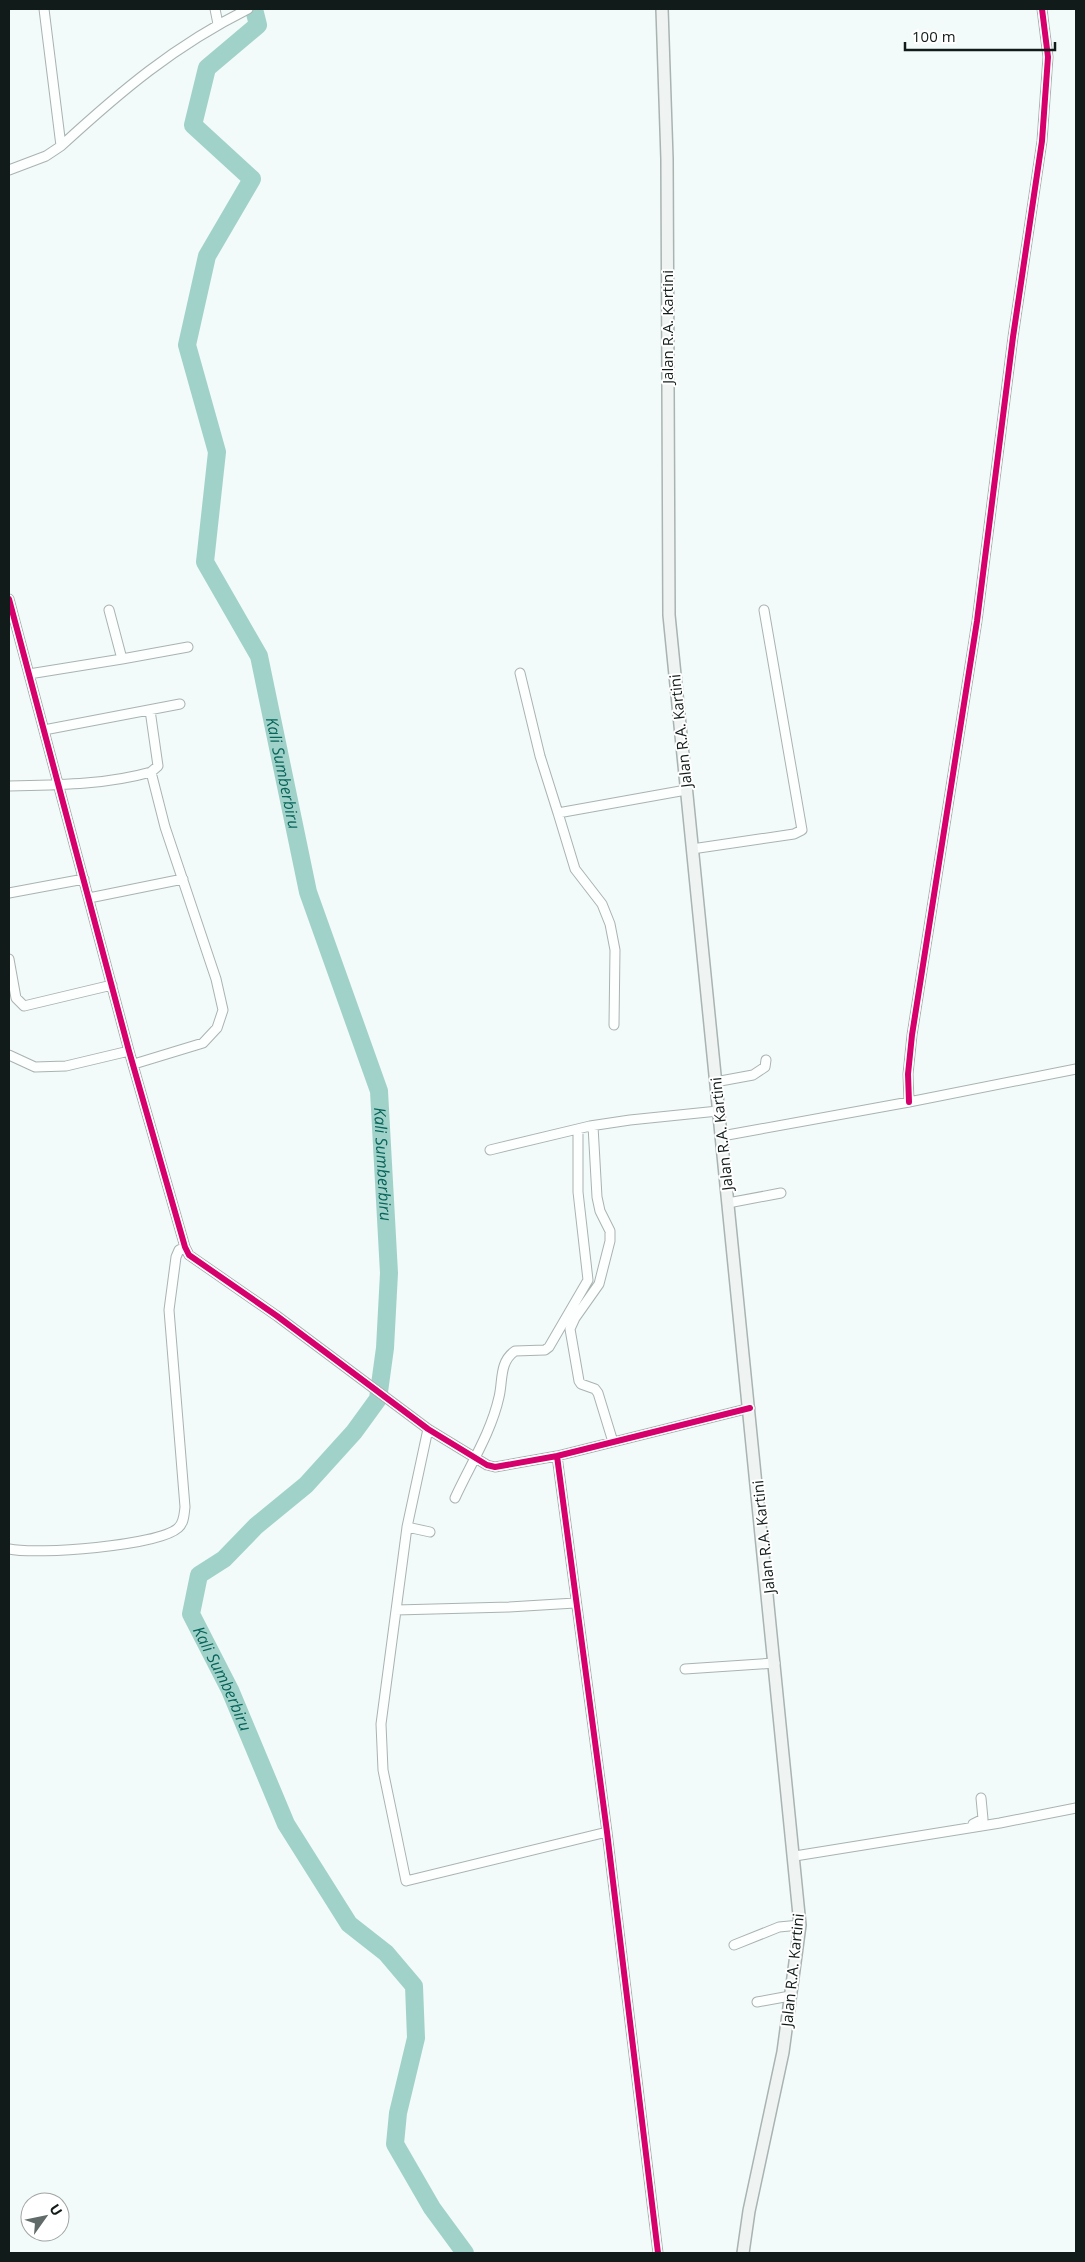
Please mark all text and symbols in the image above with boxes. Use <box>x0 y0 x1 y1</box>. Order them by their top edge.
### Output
scale bar <box>905 20 1055 52</box>
text: 100 m <box>912 26 956 46</box>
street label: Jalan R.A. Kartini <box>657 270 677 386</box>
street label: Jalan R.A. Kartini <box>664 673 696 791</box>
water label: Kali Sumberbiru <box>261 715 306 831</box>
street label: Jalan R.A. Kartini <box>705 1076 737 1194</box>
water label: Kali Sumberbiru <box>369 1107 397 1222</box>
street label: Jalan R.A. Kartini <box>747 1479 779 1597</box>
water label: Kali Sumberbiru <box>188 1622 257 1734</box>
street label: Jalan R.A. Kartini <box>776 1912 808 2030</box>
north arrow <box>20 2192 70 2242</box>
text: U <box>45 2200 67 2219</box>

